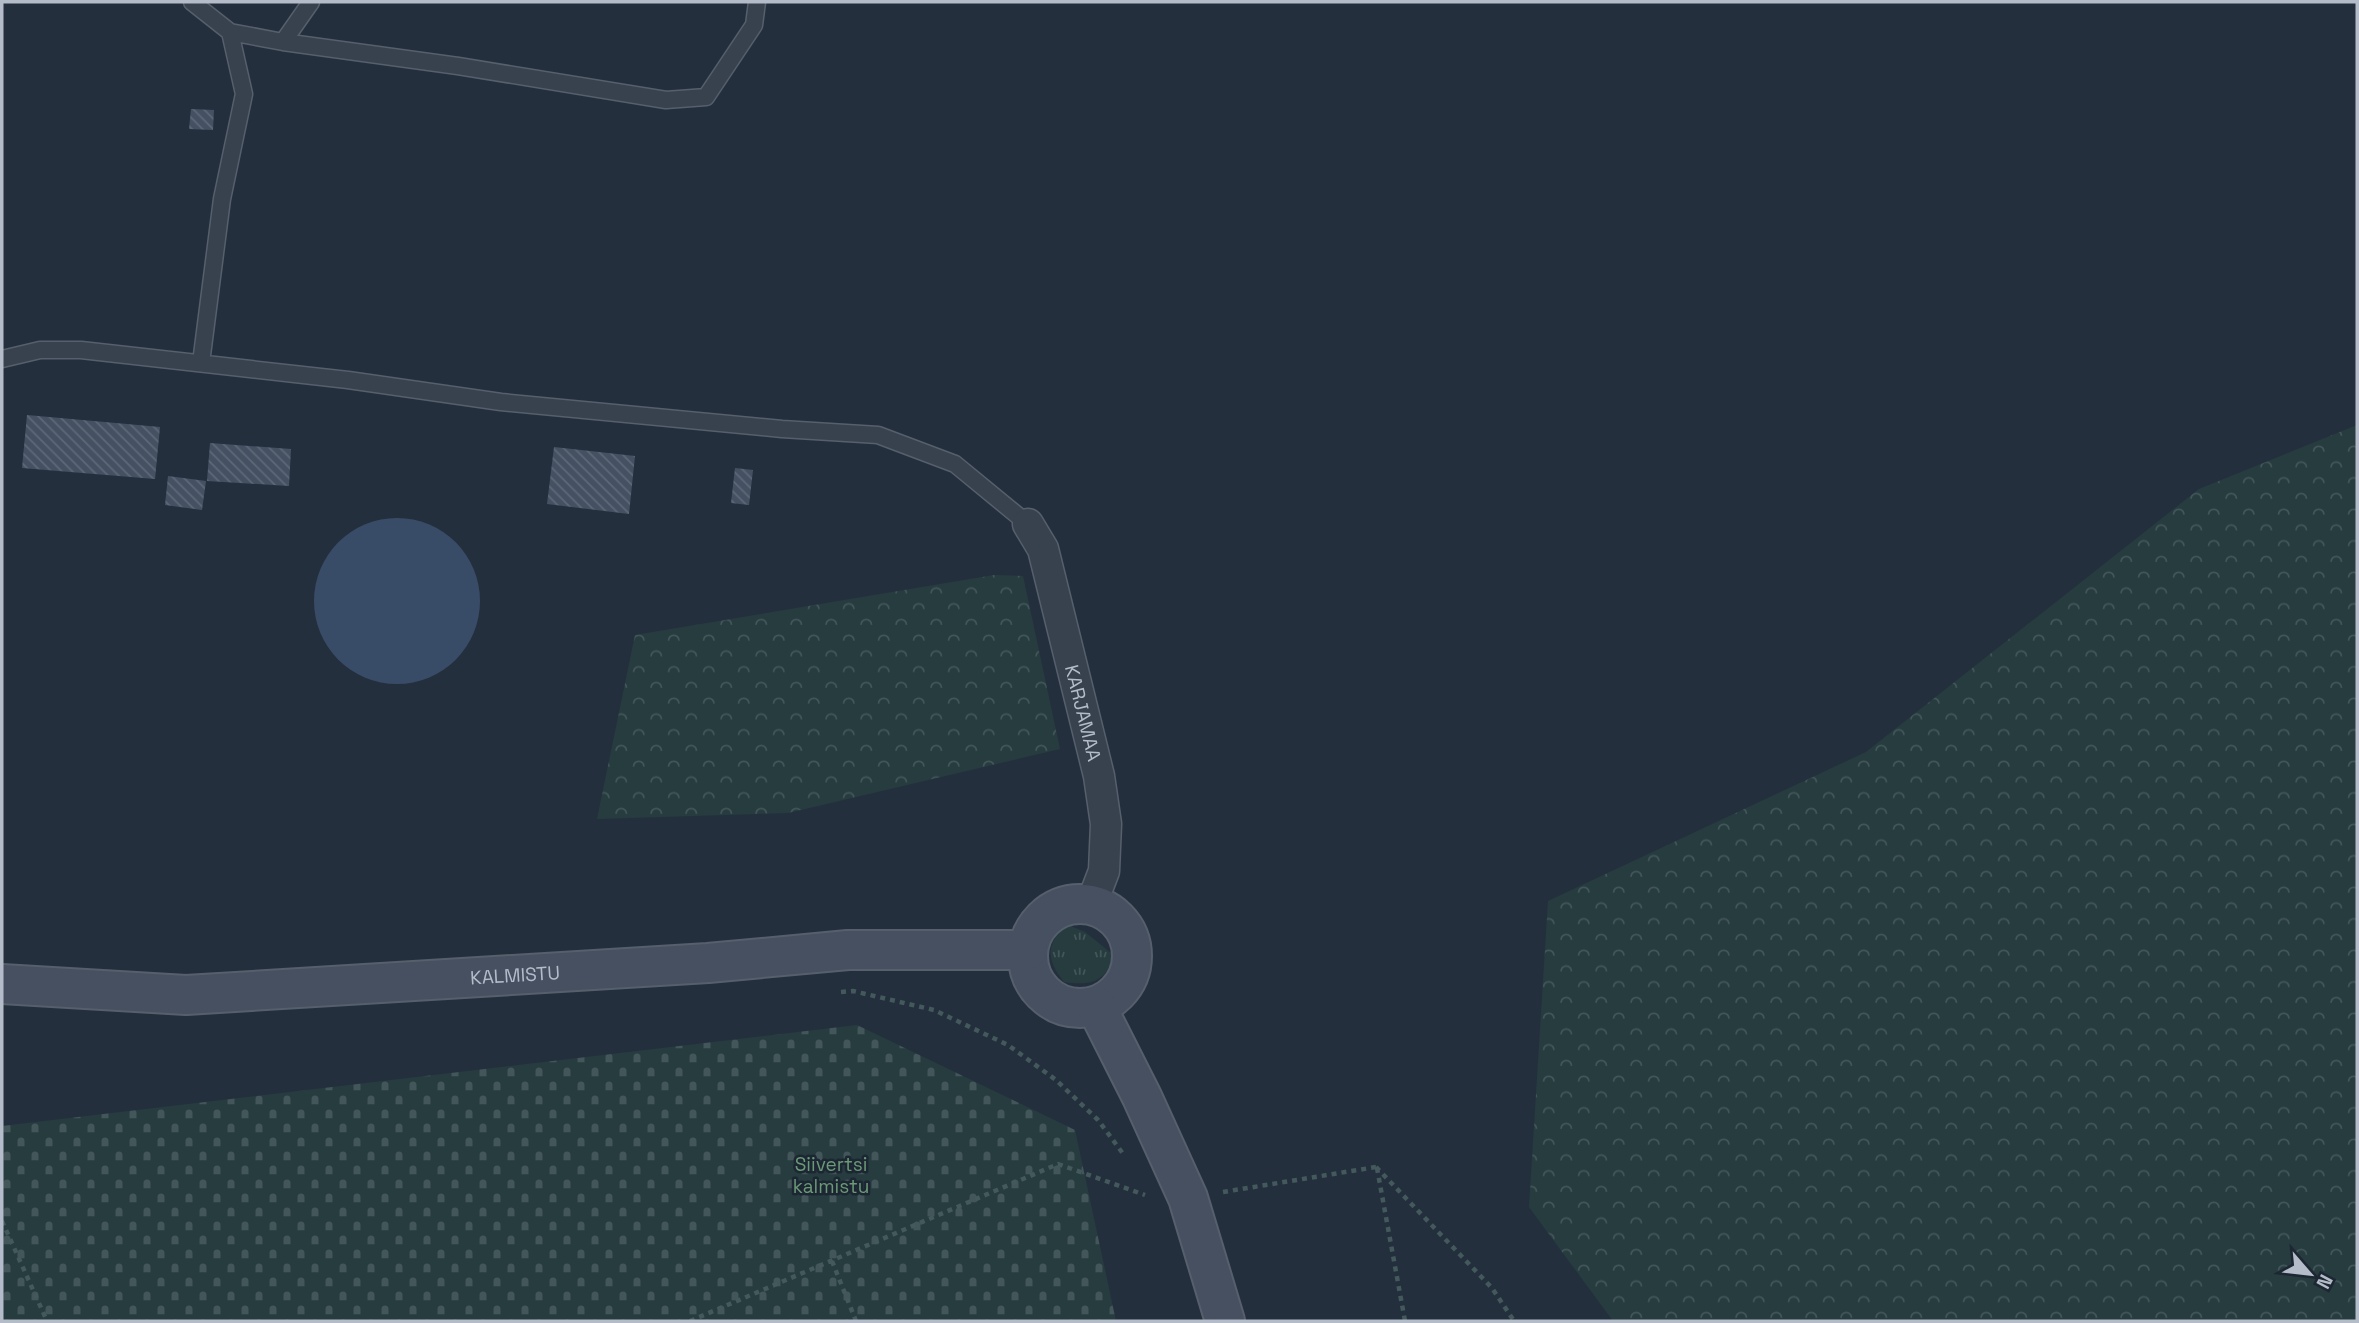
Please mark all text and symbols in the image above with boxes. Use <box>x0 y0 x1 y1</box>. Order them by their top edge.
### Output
street label: KARJAMAA <box>1059 662 1107 764</box>
street label: KALMISTU <box>469 960 561 990</box>
park label: Siivertsi kalmistu <box>793 1152 869 1199</box>
north arrow <box>2275 1239 2345 1309</box>
text: N <box>2311 1270 2339 1293</box>

